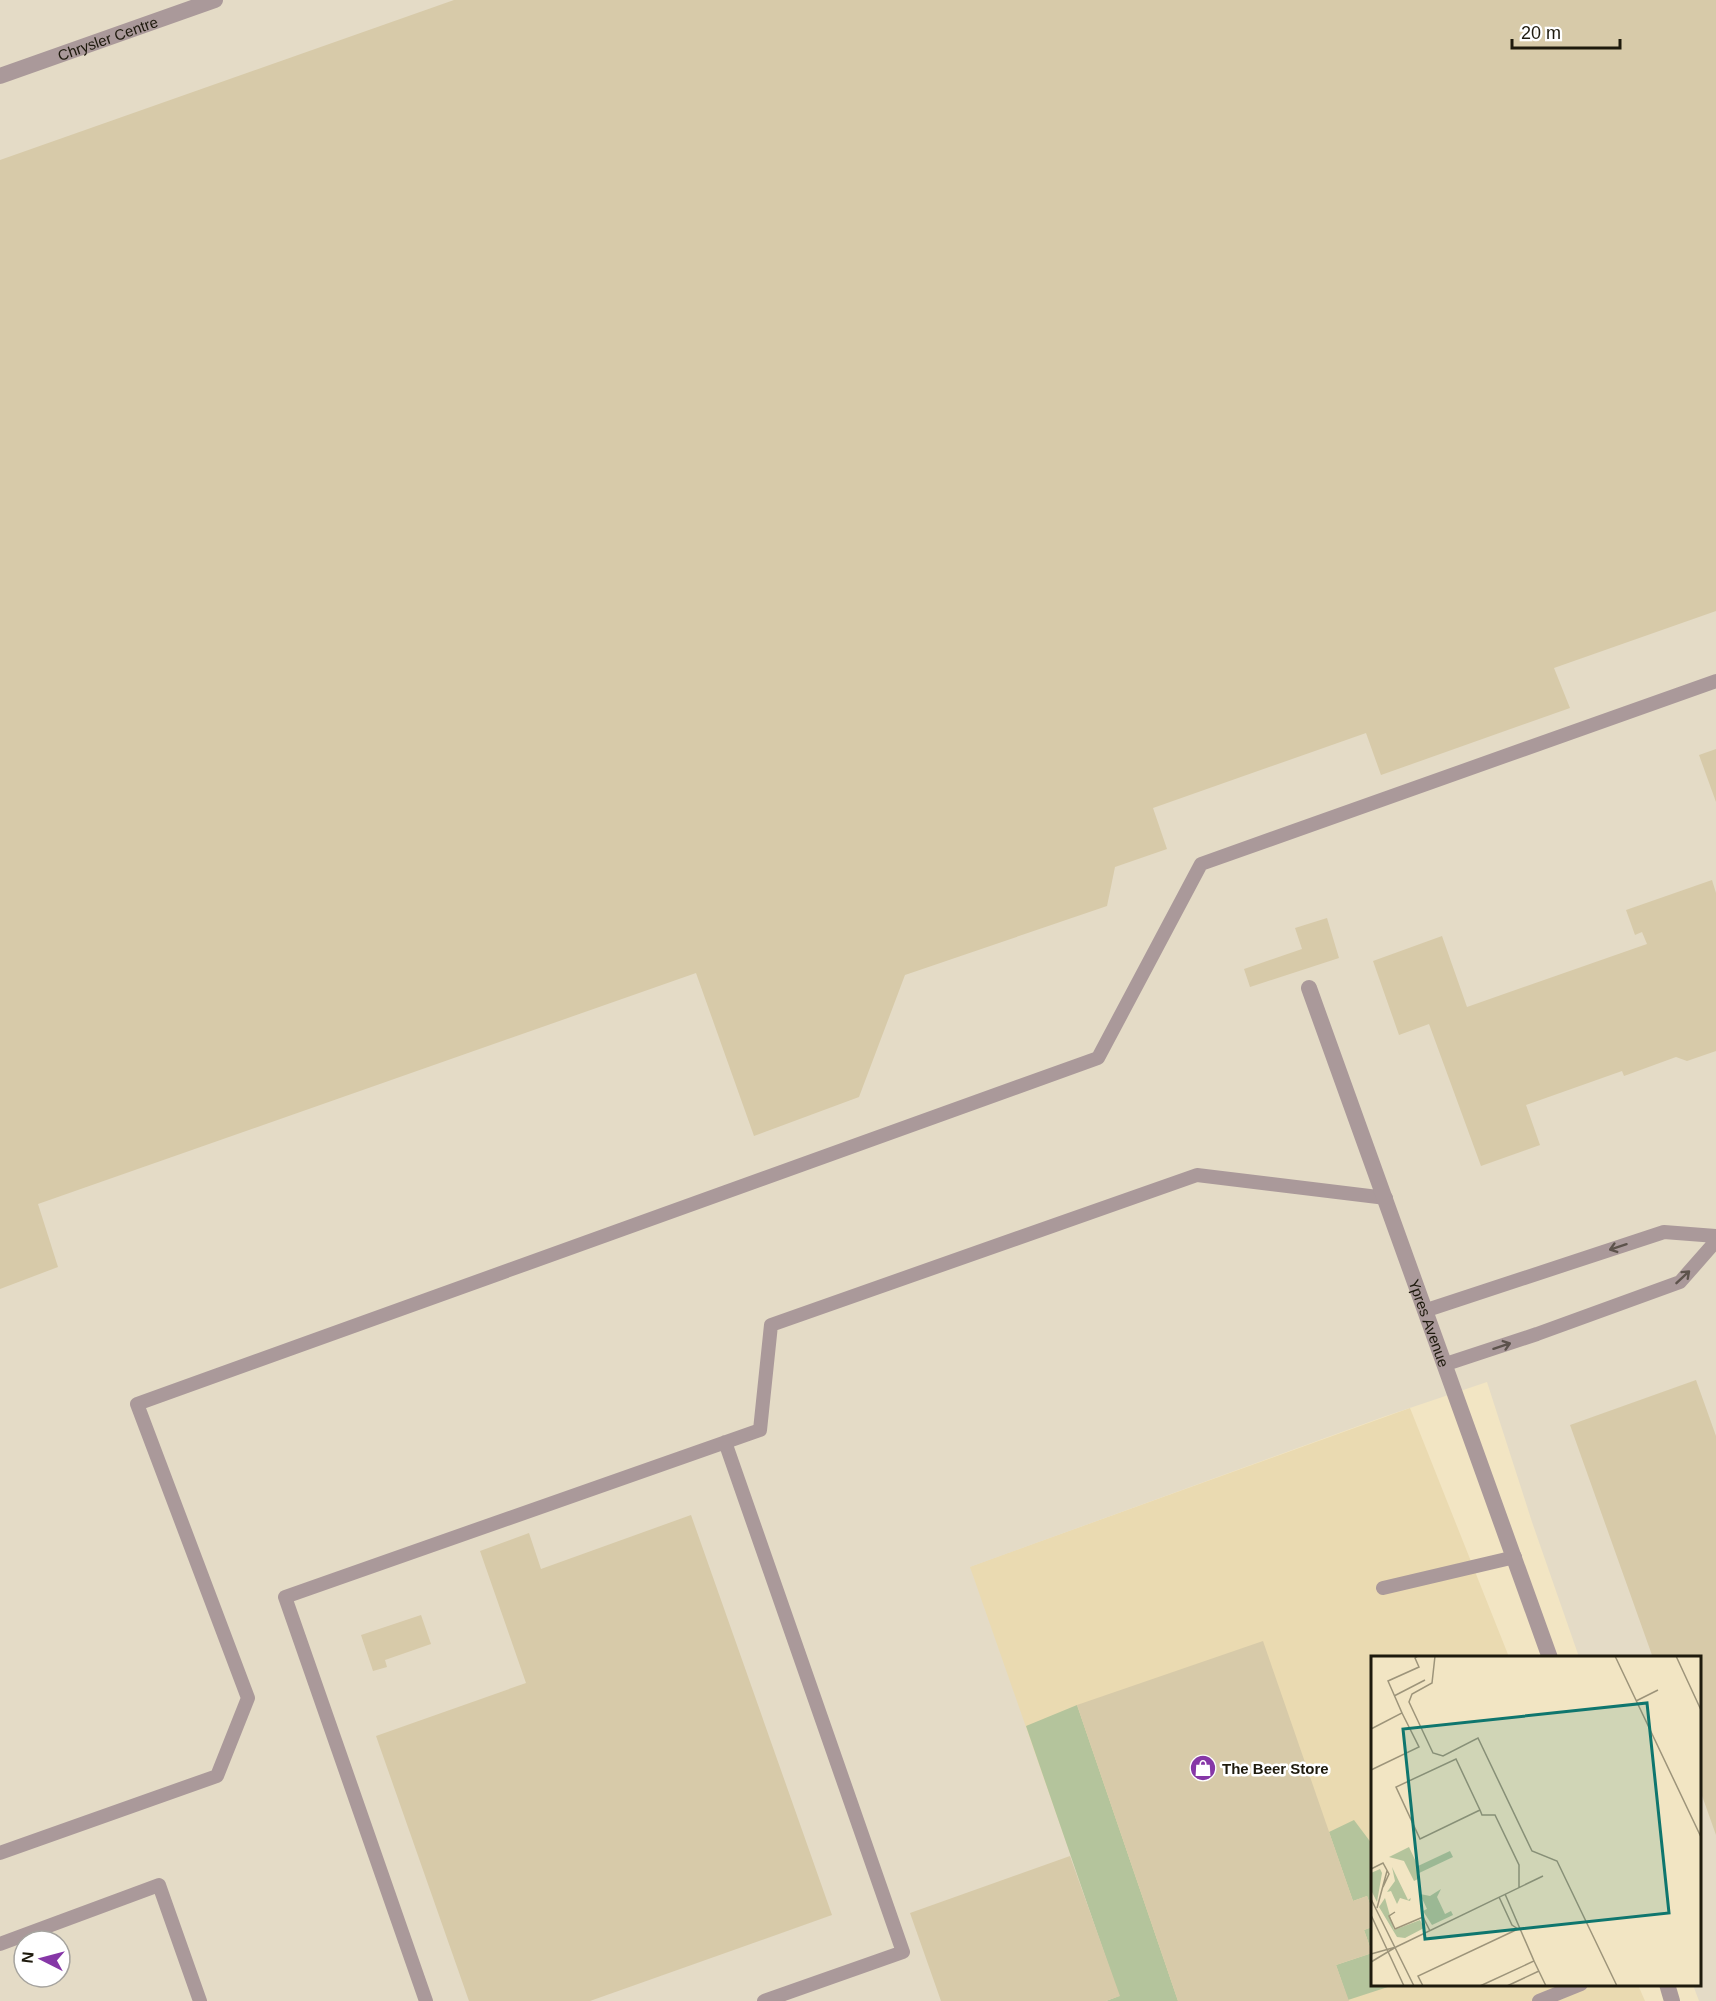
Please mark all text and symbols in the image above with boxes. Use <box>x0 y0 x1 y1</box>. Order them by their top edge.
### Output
street label: Chrysler Centre <box>55 12 160 64</box>
scale bar <box>1512 12 1620 50</box>
text: 20 m <box>1521 23 1561 43</box>
one-way arrow <box>1609 1242 1628 1253</box>
one-way arrow <box>1676 1270 1691 1284</box>
street label: Ypres Avenue <box>1406 1277 1453 1369</box>
one-way arrow <box>1492 1340 1511 1351</box>
inset map <box>1371 1656 1701 1986</box>
shop icon: The Beer Store <box>1188 1753 1218 1783</box>
place label: The Beer Store <box>1222 1760 1329 1777</box>
north arrow <box>12 1929 72 1989</box>
text: N <box>19 1951 37 1964</box>

